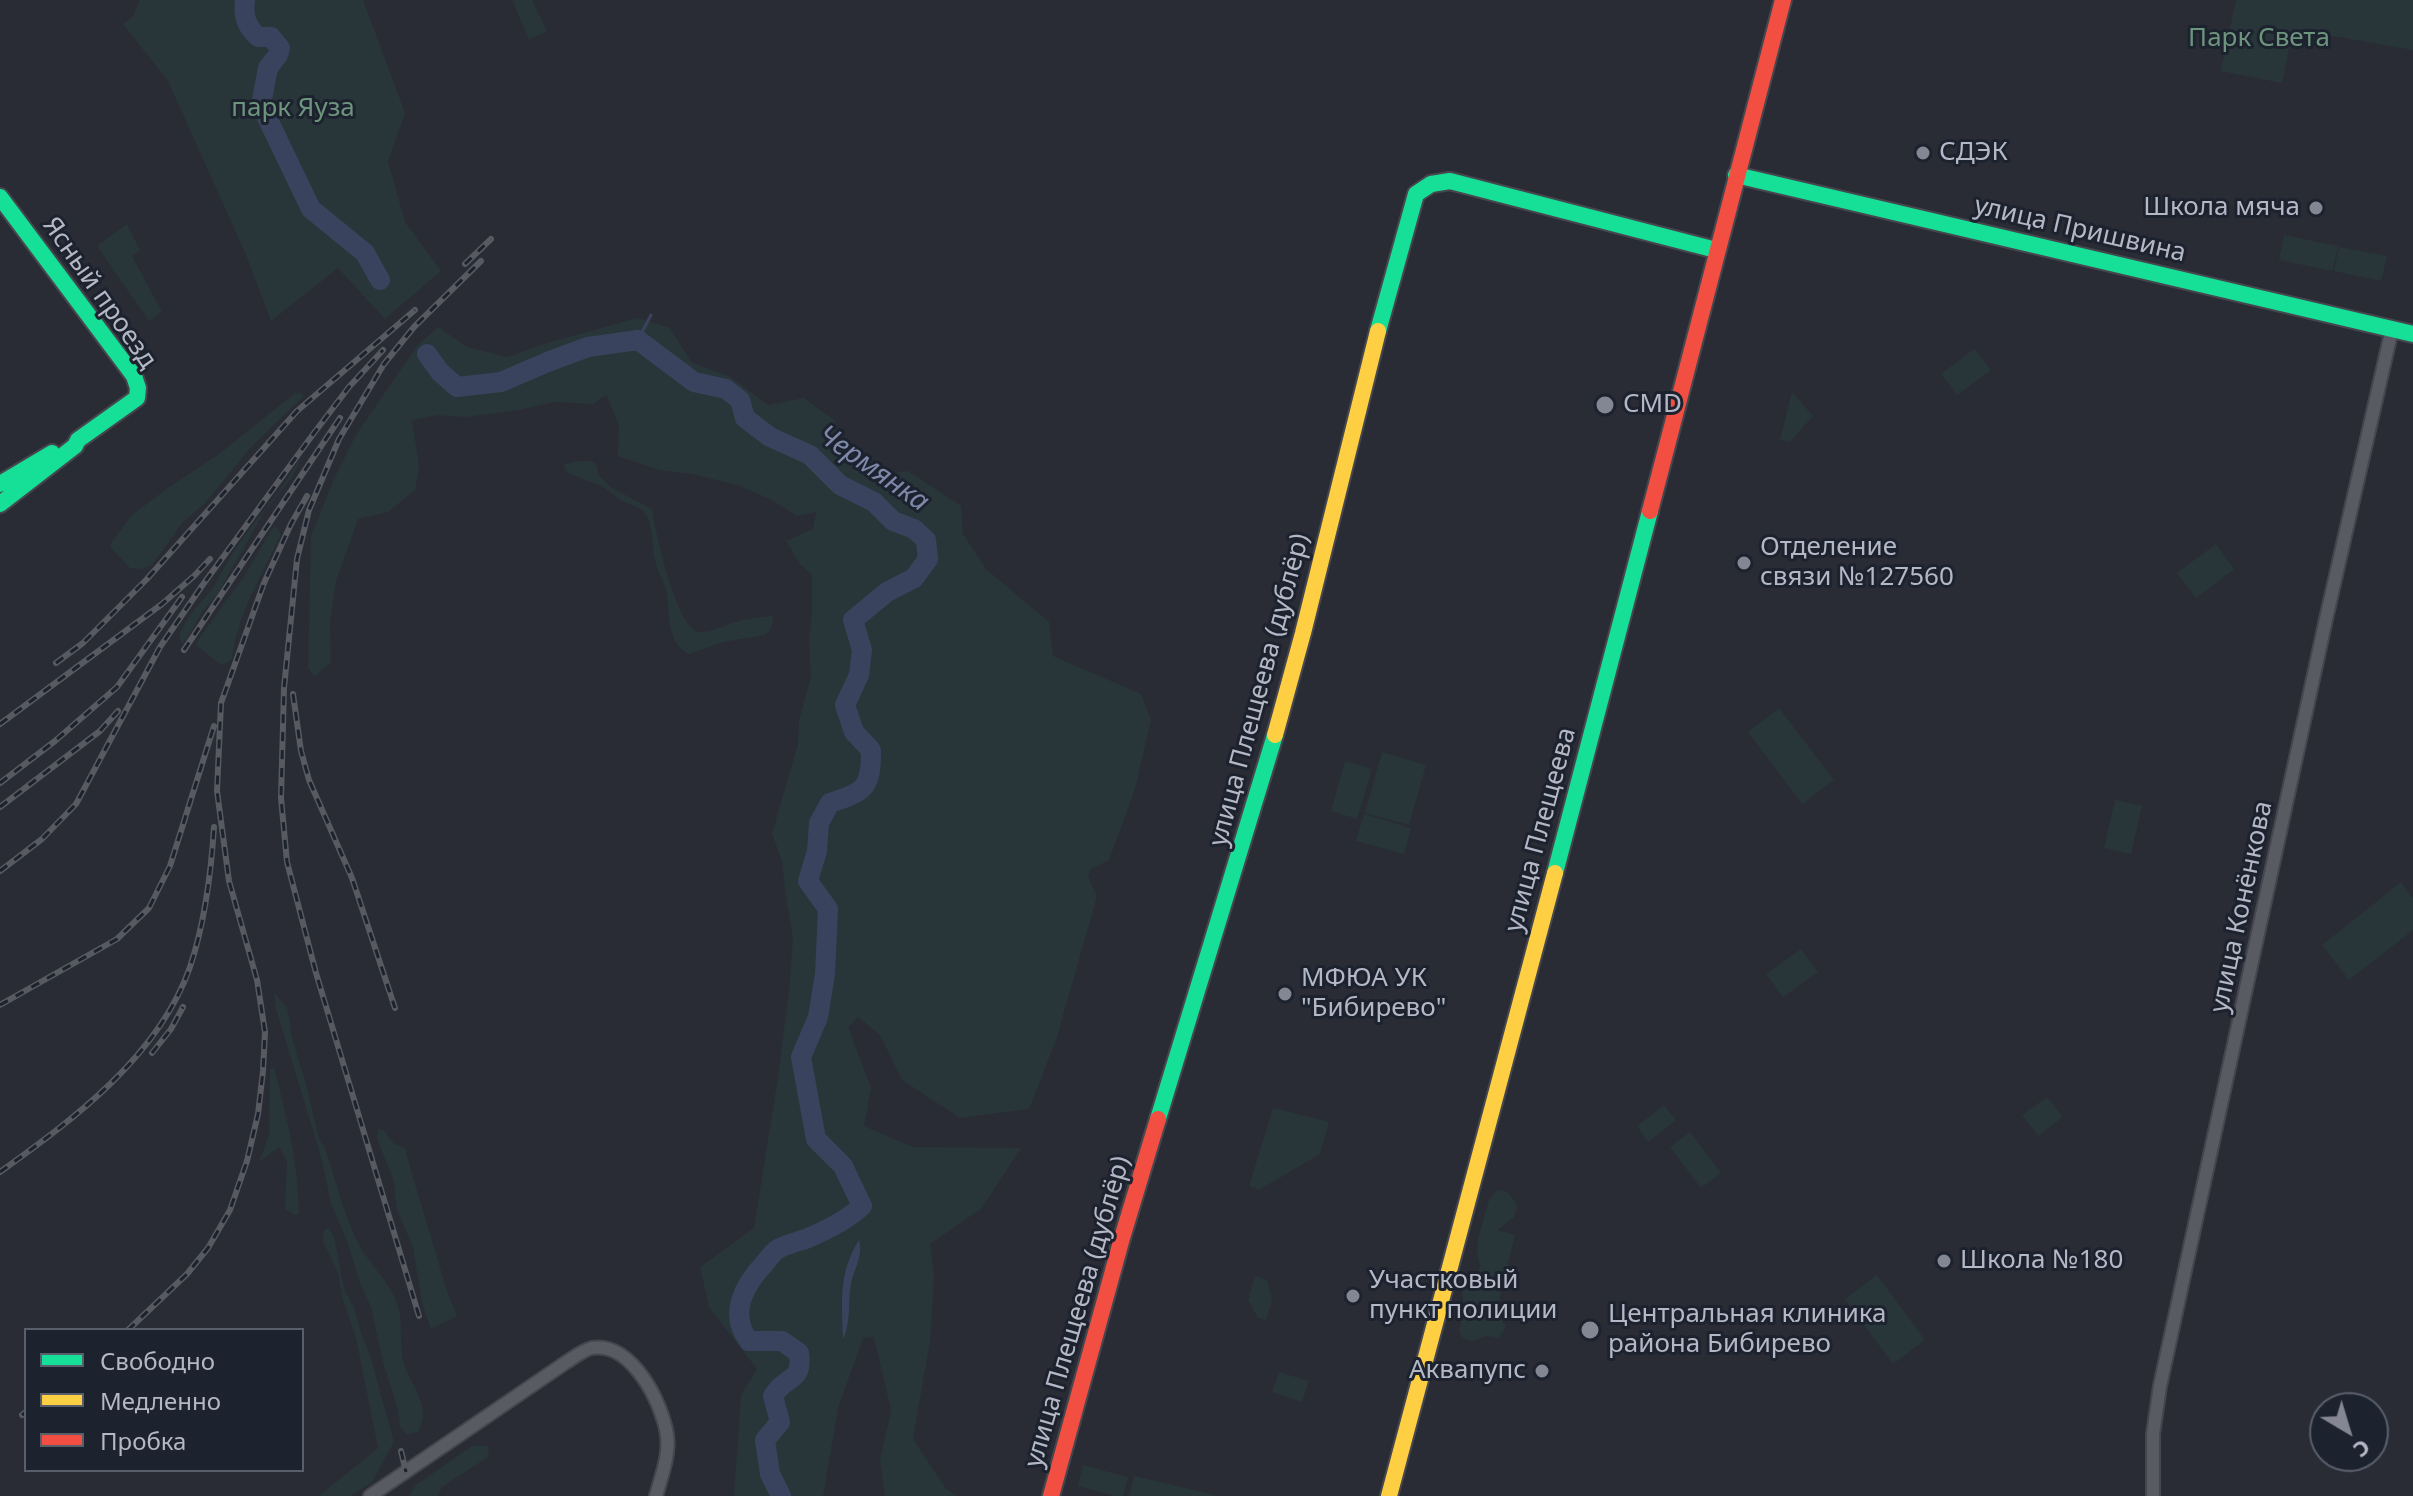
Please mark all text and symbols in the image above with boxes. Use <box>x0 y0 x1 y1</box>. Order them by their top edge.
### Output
park label: Парк Света <box>2188 23 2330 55</box>
park label: парк Яуза <box>231 93 355 125</box>
place label: СДЭК <box>1939 137 2008 169</box>
marker: СДЭК <box>1914 144 1932 162</box>
street label: улица Пришвина <box>1971 191 2189 269</box>
place label: Школа мяча <box>2143 192 2300 224</box>
marker: Школа мяча <box>2307 199 2325 217</box>
street label: Ясный проезд <box>35 211 163 375</box>
place label: CMD <box>1623 389 1682 421</box>
marker: CMD <box>1594 394 1616 416</box>
water label: Чермянка <box>811 419 935 519</box>
street label: улица Плещеева (дублёр) <box>1203 530 1317 850</box>
place label: Отделение связи №127560 <box>1760 532 1954 594</box>
marker: Отделение связи №127560 <box>1735 554 1753 572</box>
street label: улица Плещеева <box>1499 724 1583 936</box>
street label: улица Конёнкова <box>2204 798 2280 1016</box>
place label: МФЮА УК "Бибирево" <box>1301 963 1446 1024</box>
marker: МФЮА УК "Бибирево" <box>1276 985 1294 1003</box>
street label: улица Плещеева (дублёр) <box>1019 1153 1137 1471</box>
place label: Школа №180 <box>1960 1245 2123 1277</box>
marker: Школа №180 <box>1935 1252 1953 1270</box>
place label: Участковый пункт полиции <box>1369 1265 1557 1326</box>
marker: Участковый пункт полиции <box>1344 1287 1362 1305</box>
place label: Центральная клиника района Бибирево <box>1608 1299 1887 1360</box>
marker: Центральная клиника района Бибирево <box>1579 1319 1601 1341</box>
legend <box>24 1328 304 1472</box>
text: Свободно <box>100 1344 215 1377</box>
place label: Аквапупс <box>1409 1355 1526 1387</box>
marker: Аквапупс <box>1533 1362 1551 1380</box>
text: Медленно <box>100 1384 221 1417</box>
north arrow <box>2309 1392 2389 1472</box>
text: Пробка <box>100 1424 186 1457</box>
text: С <box>2348 1433 2377 1466</box>

